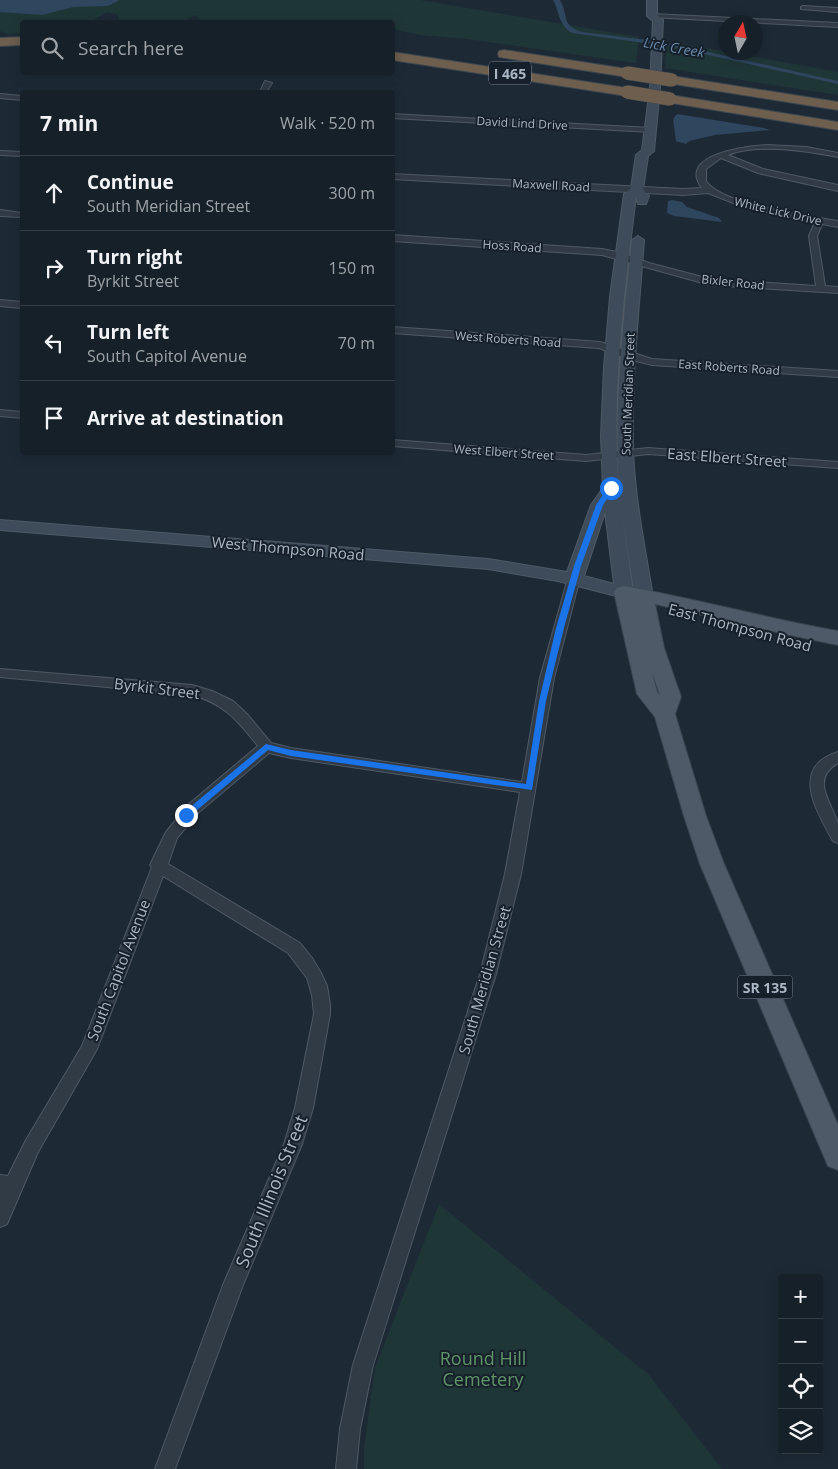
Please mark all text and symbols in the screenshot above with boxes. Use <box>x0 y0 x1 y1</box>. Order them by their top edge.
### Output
north arrow <box>718 15 763 60</box>
search box <box>20 20 395 75</box>
water label: Lick Creek <box>642 32 707 62</box>
icon: search <box>38 34 66 62</box>
text: Search here <box>78 35 184 61</box>
road number: I 465 <box>489 62 531 84</box>
text: 7 min <box>40 109 98 137</box>
text: Walk · 520 m <box>280 112 375 134</box>
street label: David Lind Drive <box>476 112 568 134</box>
text: Continue <box>87 169 174 195</box>
street label: Maxwell Road <box>512 174 590 196</box>
icon: ahead <box>40 179 68 207</box>
text: 300 m <box>329 182 375 204</box>
street label: White Lick Drive <box>733 193 824 229</box>
text: South Meridian Street <box>87 195 250 217</box>
street label: Hoss Road <box>482 235 542 257</box>
text: Turn right <box>87 244 182 270</box>
icon: right <box>40 254 68 282</box>
text: 150 m <box>329 257 375 279</box>
text: Byrkit Street <box>87 270 179 292</box>
street label: Bixler Road <box>701 270 765 294</box>
text: Turn left <box>87 319 169 345</box>
street label: West Roberts Road <box>454 327 562 351</box>
icon: left <box>40 329 68 357</box>
text: 70 m <box>338 332 375 354</box>
street label: South Meridian Street <box>617 333 639 455</box>
text: South Capitol Avenue <box>87 345 247 367</box>
street label: East Roberts Road <box>678 355 780 379</box>
icon: arrive <box>40 404 68 432</box>
text: Arrive at destination <box>87 405 284 431</box>
street label: West Elbert Street <box>453 440 555 464</box>
street label: East Elbert Street <box>666 443 788 471</box>
route start <box>600 477 623 500</box>
street label: West Thompson Road <box>211 531 365 565</box>
street label: East Thompson Road <box>666 598 814 656</box>
street label: Byrkit Street <box>113 673 201 703</box>
route end <box>175 804 198 827</box>
street label: South Capitol Avenue <box>82 896 154 1044</box>
street label: South Meridian Street <box>453 904 515 1056</box>
road number: SR 135 <box>738 976 792 999</box>
street label: South Illinois Street <box>229 1111 313 1271</box>
map controls <box>778 1274 823 1454</box>
button: + <box>778 1274 823 1319</box>
button: − <box>778 1319 823 1364</box>
park label: Round Hill Cemetery <box>440 1346 526 1391</box>
button: locate <box>778 1364 823 1409</box>
button: layers <box>778 1409 823 1454</box>

